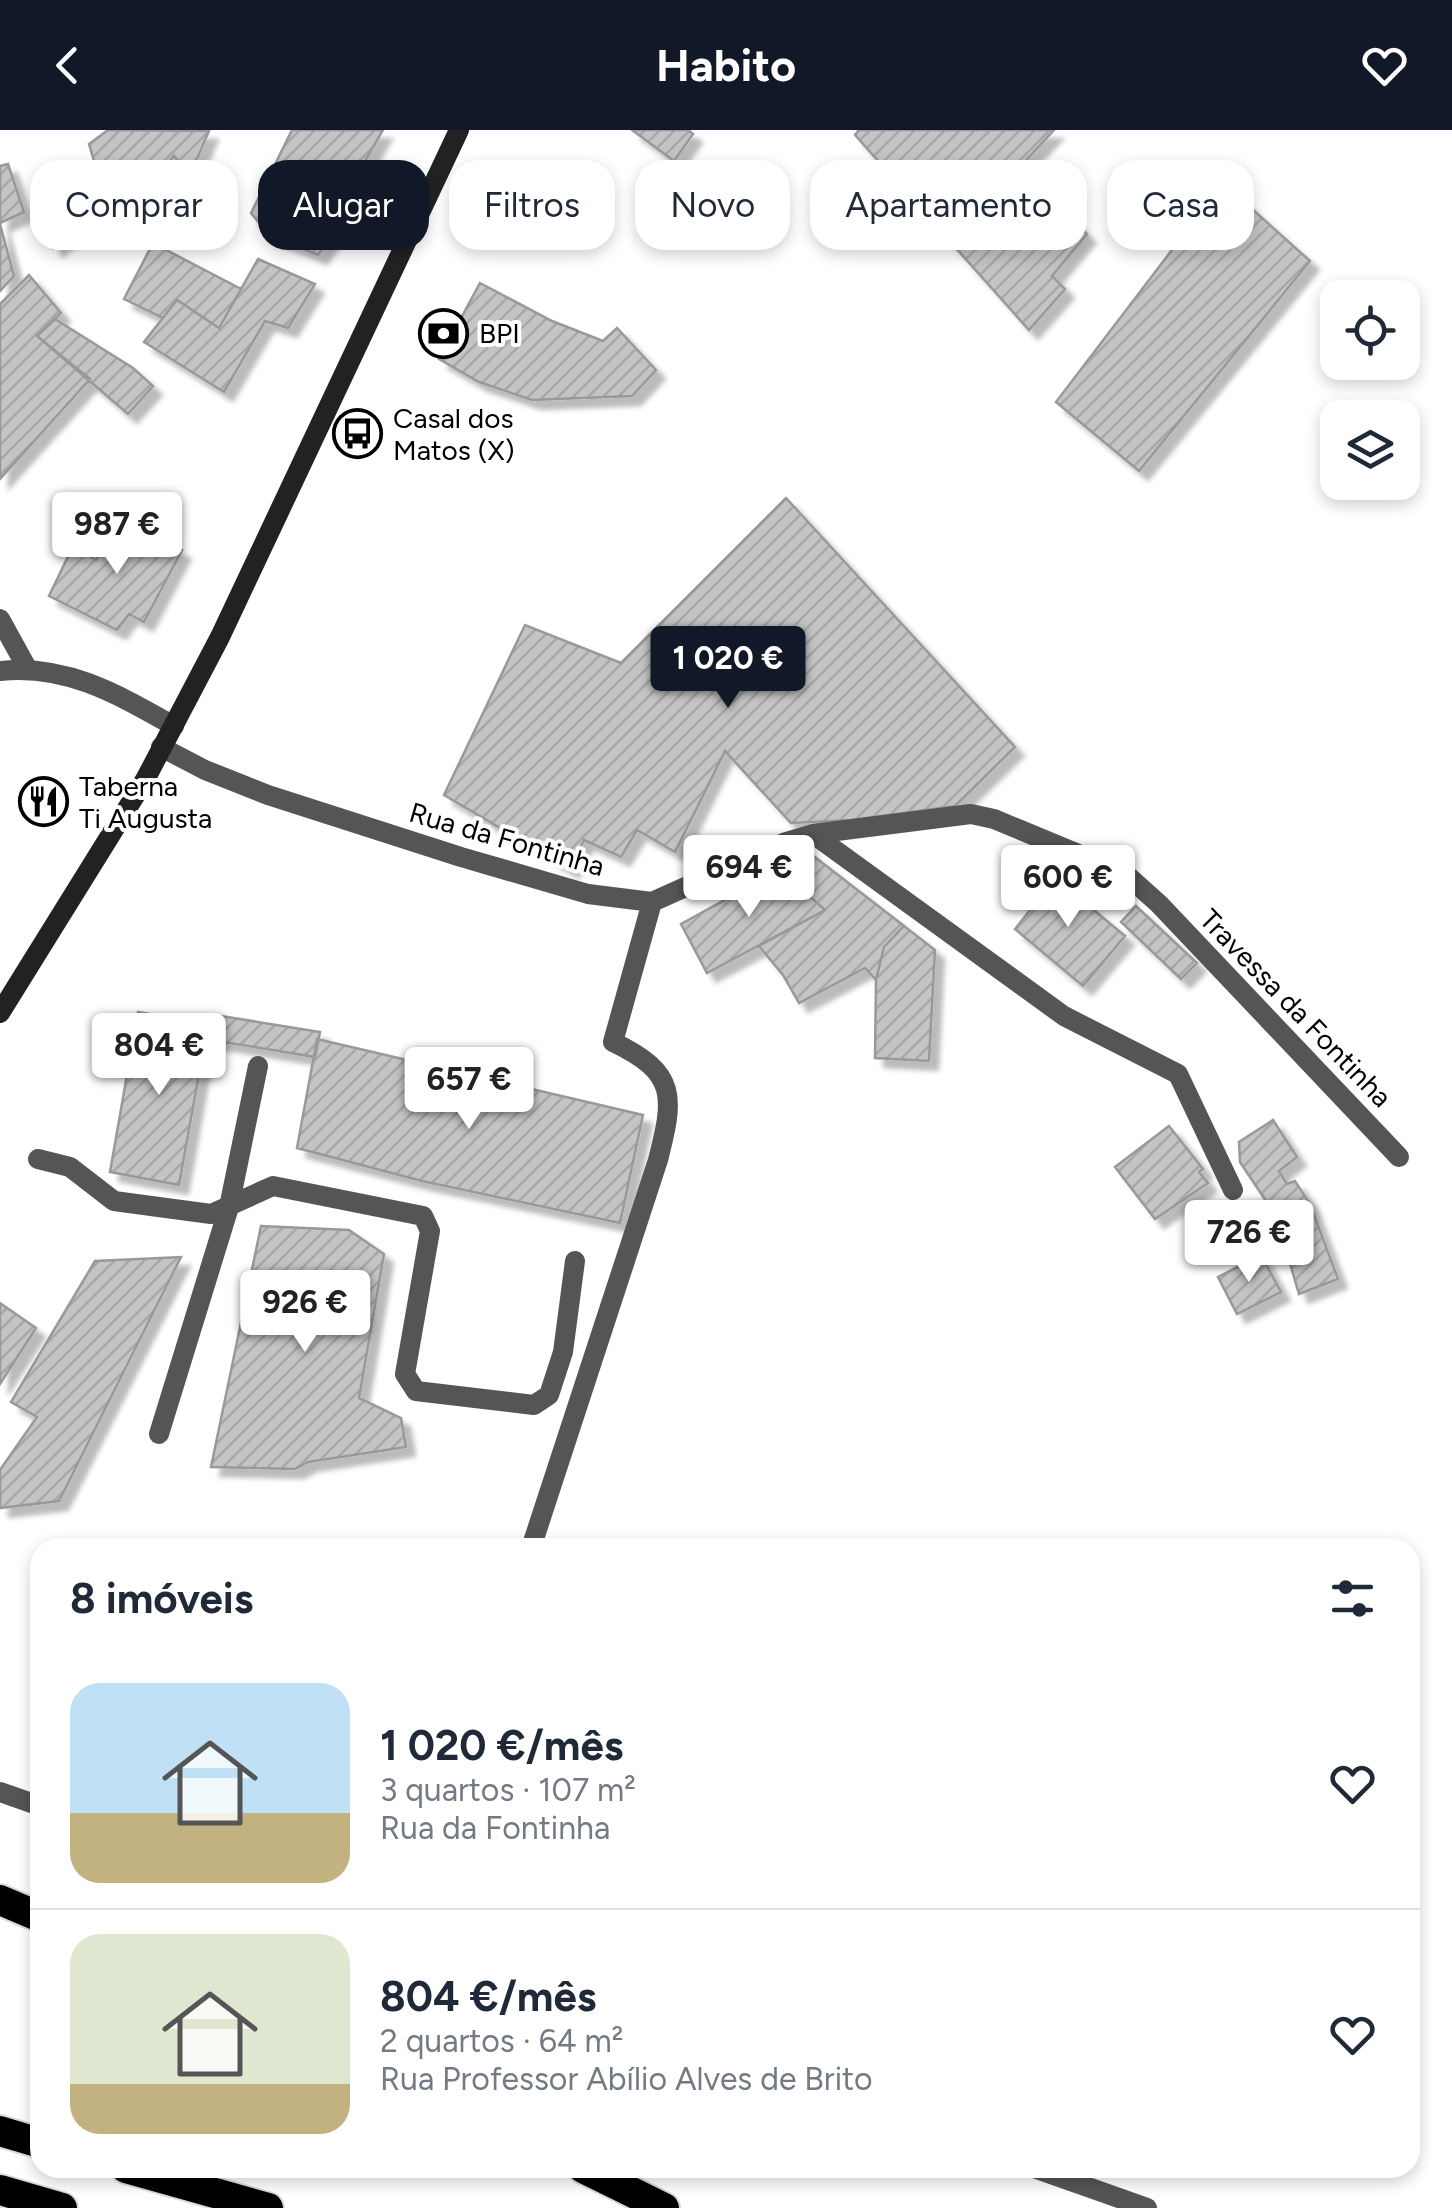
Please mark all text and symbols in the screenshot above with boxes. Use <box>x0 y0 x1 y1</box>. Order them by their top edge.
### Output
icon: back <box>40 38 95 93</box>
text: Habito <box>656 38 796 92</box>
icon: heart <box>1357 38 1412 93</box>
chip: Comprar <box>30 160 238 250</box>
chip: Alugar <box>258 160 429 250</box>
chip: Filtros <box>449 160 615 250</box>
chip: Novo <box>635 160 790 250</box>
chip: Apartamento <box>810 160 1087 250</box>
chip: Casa <box>1107 160 1254 250</box>
map controls <box>1320 280 1420 500</box>
button: locate <box>1320 280 1420 380</box>
bank icon: BPI <box>418 307 470 359</box>
place label: BPI <box>479 316 520 350</box>
button: layers <box>1320 400 1420 500</box>
place label: Casal dos Matos (X) <box>393 401 515 467</box>
bus stop icon: Casal dos Matos (X) <box>332 408 384 460</box>
pin: 987 € <box>47 492 187 577</box>
text: 987 € <box>74 505 160 543</box>
pin: 1 020 € <box>636 626 820 711</box>
text: 1 020 € <box>673 639 783 677</box>
place label: Taberna Ti Augusta <box>79 769 212 835</box>
restaurant icon: Taberna Ti Augusta <box>18 776 70 828</box>
street label: Rua da Fontinha <box>405 795 609 883</box>
pin: 694 € <box>679 835 819 920</box>
pin: 600 € <box>998 845 1138 930</box>
text: 694 € <box>705 848 793 886</box>
text: 600 € <box>1023 858 1113 896</box>
street label: Travessa da Fontinha <box>1193 902 1399 1114</box>
pin: 804 € <box>89 1013 229 1098</box>
text: 804 € <box>114 1026 204 1064</box>
pin: 657 € <box>399 1047 539 1132</box>
text: 657 € <box>427 1060 511 1098</box>
pin: 726 € <box>1179 1200 1319 1285</box>
text: 726 € <box>1207 1213 1291 1251</box>
pin: 926 € <box>235 1270 375 1355</box>
text: 926 € <box>262 1283 348 1321</box>
icon: filters <box>1325 1571 1380 1626</box>
text: 8 imóveis <box>70 1573 253 1624</box>
text: 1 020 €/mês <box>380 1720 623 1771</box>
icon: home <box>150 1723 270 1843</box>
icon: heart <box>1325 1756 1380 1811</box>
text: 3 quartos · 107 m² <box>380 1771 636 1809</box>
text: Rua da Fontinha <box>380 1809 610 1847</box>
text: 804 €/mês <box>380 1971 596 2022</box>
icon: home <box>150 1974 270 2094</box>
icon: heart <box>1325 2007 1380 2062</box>
text: 2 quartos · 64 m² <box>380 2022 623 2060</box>
text: Rua Professor Abílio Alves de Brito <box>380 2060 873 2098</box>

